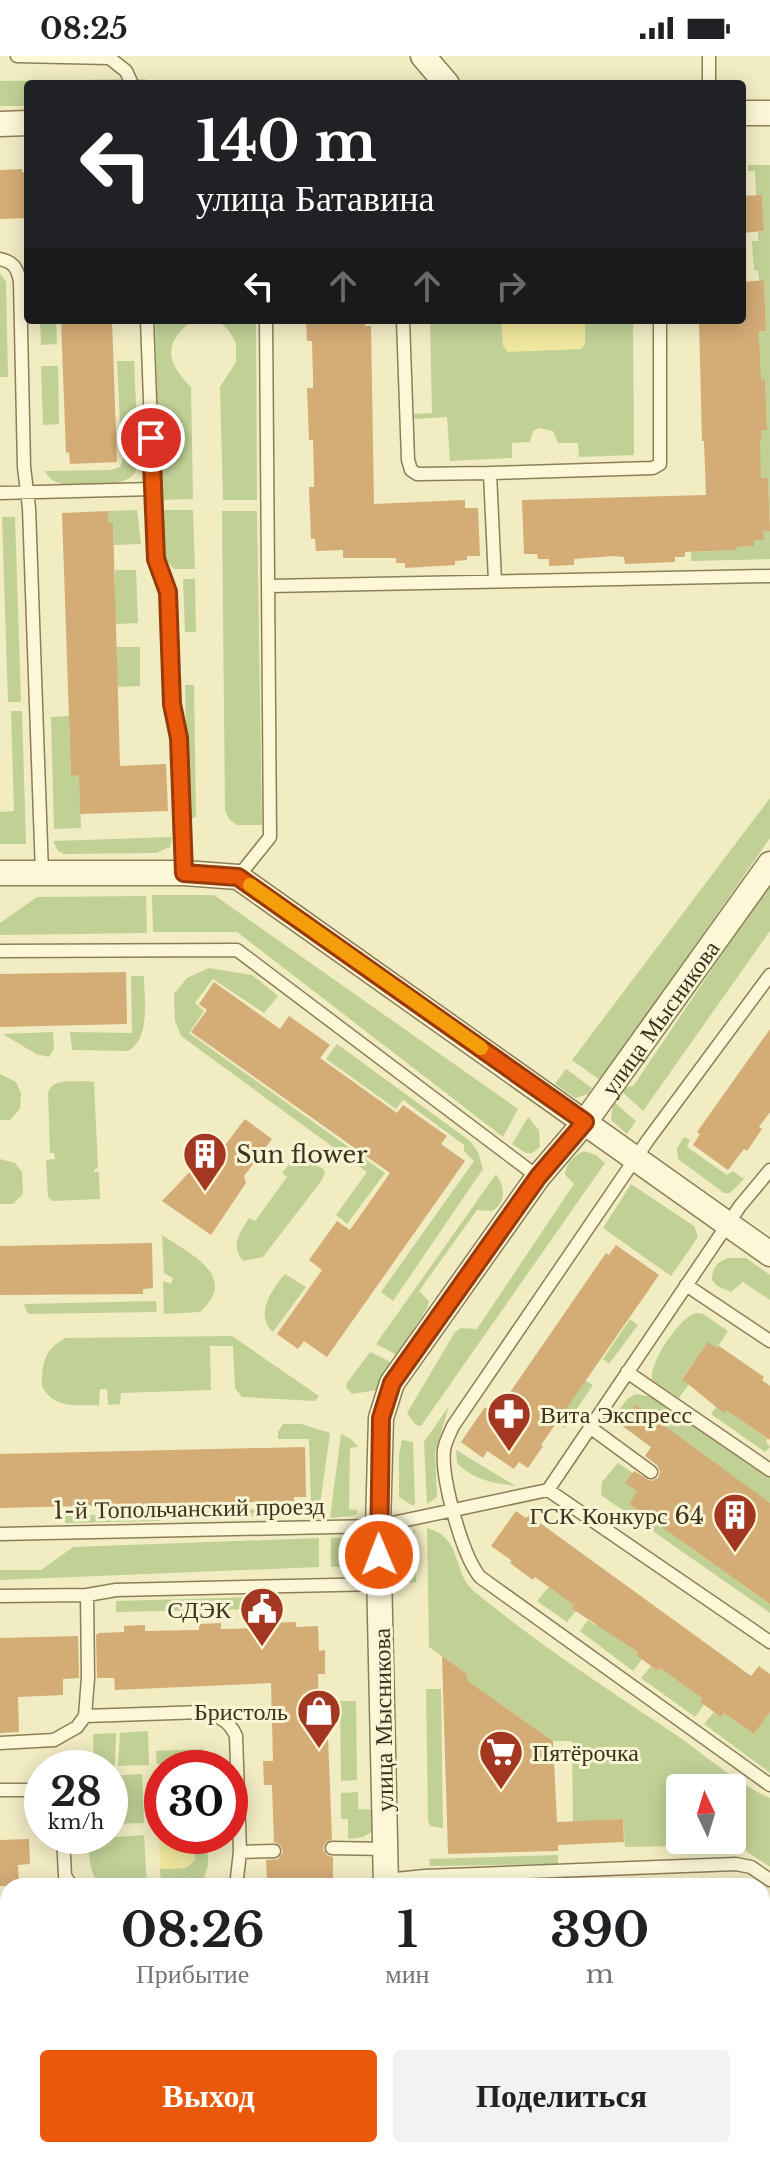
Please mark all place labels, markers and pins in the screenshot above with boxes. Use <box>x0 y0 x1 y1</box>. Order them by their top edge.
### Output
pin <box>117 404 185 472</box>
building icon: Sun flower <box>181 1130 229 1193</box>
place label: Sun flower <box>236 1140 368 1169</box>
pharmacy icon: Вита Экспресс <box>485 1390 533 1453</box>
place label: Вита Экспресс <box>540 1400 692 1429</box>
building icon: ГСК Конкурс 64 <box>711 1491 759 1554</box>
place label: ГСК Конкурс 64 <box>530 1501 704 1530</box>
public building icon: СДЭК <box>238 1585 286 1648</box>
place label: СДЭК <box>167 1595 232 1624</box>
shop icon: Бристоль <box>295 1687 343 1750</box>
place label: Бристоль <box>194 1697 288 1726</box>
supermarket icon: Пятёрочка <box>477 1728 525 1791</box>
place label: Пятёрочка <box>532 1738 639 1767</box>

